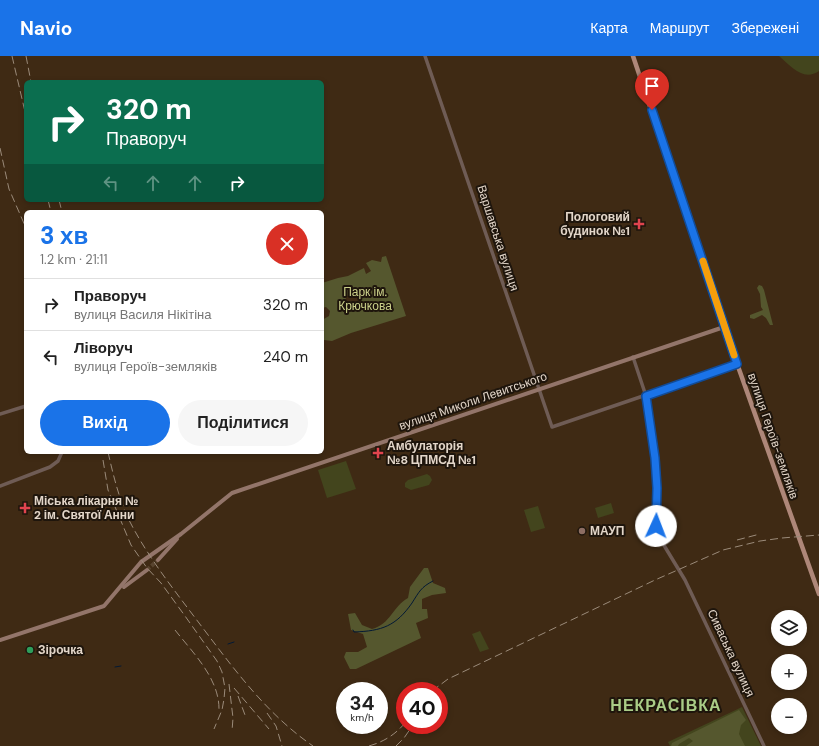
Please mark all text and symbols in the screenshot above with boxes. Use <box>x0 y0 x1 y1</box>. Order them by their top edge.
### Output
text: Navio <box>20 16 72 41</box>
text: Карта <box>590 19 628 37</box>
text: Маршрут <box>650 19 709 37</box>
text: Збережені <box>731 19 799 37</box>
pin <box>635 69 669 110</box>
icon: arrive <box>641 75 663 97</box>
text: 320 m <box>106 91 192 128</box>
icon: right <box>40 96 92 148</box>
text: Праворуч <box>106 127 187 151</box>
icon: left <box>100 172 122 194</box>
icon: ahead <box>142 172 164 194</box>
icon: ahead <box>184 172 206 194</box>
icon: right <box>226 172 248 194</box>
street label: Варшавська вулиця <box>473 183 523 293</box>
place label: Пологовий будинок №1 <box>560 209 630 239</box>
marker: Пологовий будинок №1 <box>633 218 645 230</box>
text: 3 хв <box>40 220 88 251</box>
button: close <box>266 223 308 265</box>
text: 1.2 km · 21:11 <box>40 251 107 268</box>
park label: Парк ім. Крючкова <box>338 284 392 314</box>
text: Праворуч <box>74 286 147 306</box>
icon: right <box>40 294 62 316</box>
text: 320 m <box>263 295 308 315</box>
text: вулиця Василя Нікітіна <box>74 306 211 323</box>
text: Ліворуч <box>74 338 133 358</box>
icon: left <box>40 346 62 368</box>
text: 240 m <box>263 347 308 367</box>
text: вулиця Героїв-земляків <box>74 358 217 375</box>
street label: вулиця Миколи Левитського <box>397 368 549 434</box>
street label: вулиця Героїв-земляків <box>744 371 802 501</box>
button: Вихід <box>40 400 170 446</box>
button: Поділитися <box>178 400 308 446</box>
place label: Амбулаторія №8 ЦПМСД №1 <box>387 438 476 468</box>
marker: Амбулаторія №8 ЦПМСД №1 <box>372 447 384 459</box>
place label: Міська лікарня № 2 ім. Святої Анни <box>34 493 138 523</box>
marker: Міська лікарня № 2 ім. Святої Анни <box>19 502 31 514</box>
position arrow <box>635 505 677 547</box>
place label: МАУП <box>590 523 624 539</box>
marker: МАУП <box>577 526 587 536</box>
street label: Сиваська вулиця <box>704 607 758 699</box>
map controls <box>771 610 807 734</box>
button: layers <box>771 610 807 646</box>
place label: Зірочка <box>38 642 83 658</box>
marker: Зірочка <box>25 645 35 655</box>
button: + <box>771 654 807 690</box>
speed limit sign: 40 <box>396 682 448 734</box>
text: 34 <box>349 690 375 716</box>
district label: НЕКРАСІВКА <box>610 695 722 716</box>
button: − <box>771 698 807 734</box>
text: km/h <box>350 711 374 724</box>

